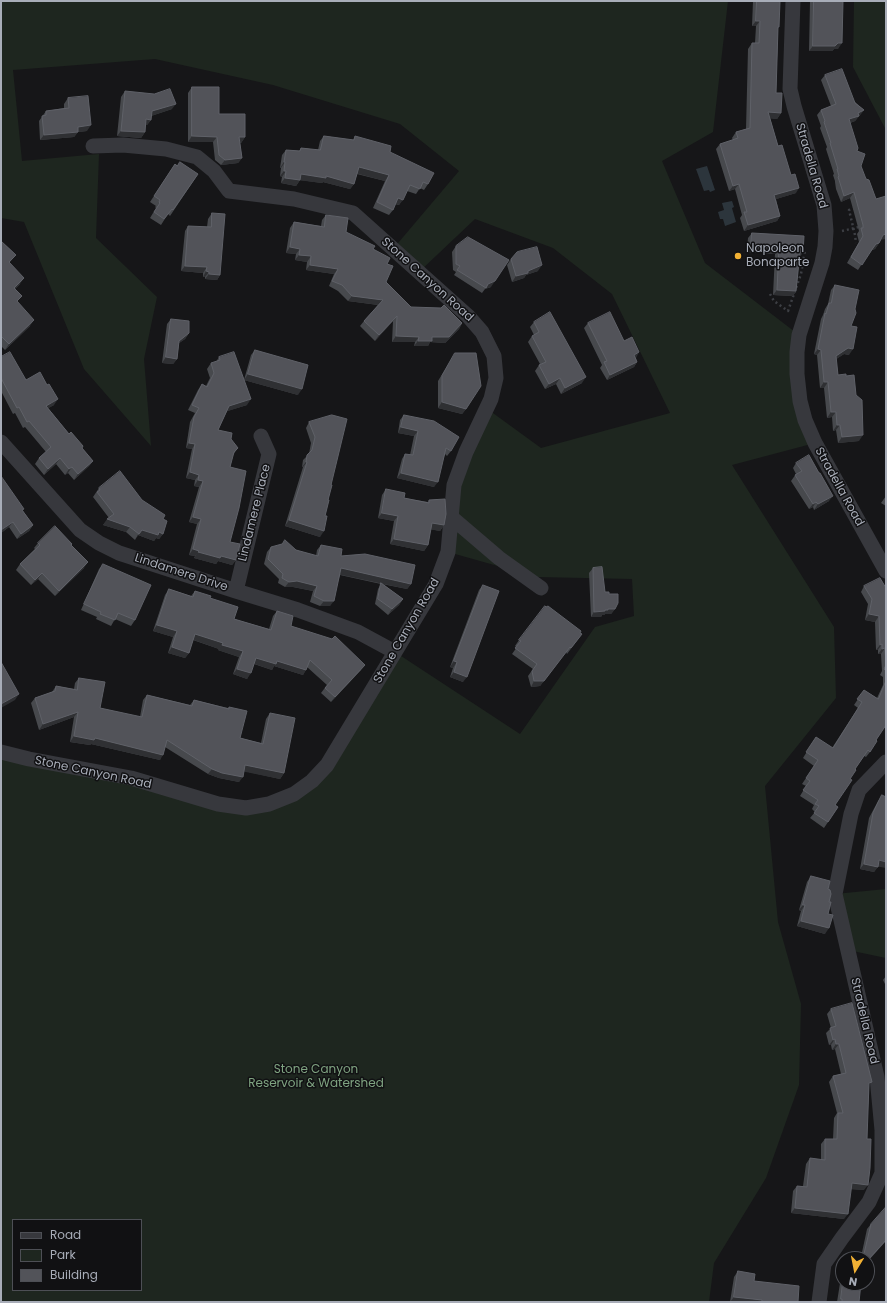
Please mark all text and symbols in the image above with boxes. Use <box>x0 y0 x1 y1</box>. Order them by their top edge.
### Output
street label: Stradella Road <box>792 122 830 210</box>
street label: Stone Canyon Road <box>378 235 476 325</box>
place label: Napoleon Bonaparte <box>746 242 809 270</box>
marker: Napoleon Bonaparte <box>733 251 743 261</box>
street label: Stradella Road <box>811 445 867 529</box>
street label: Lindamere Place <box>236 463 274 563</box>
street label: Lindamere Drive <box>133 551 229 595</box>
street label: Stone Canyon Road <box>371 576 443 686</box>
street label: Stone Canyon Road <box>33 754 153 792</box>
street label: Stradella Road <box>847 977 881 1065</box>
park label: Stone Canyon Reservoir & Watershed <box>248 1063 384 1091</box>
legend <box>12 1219 142 1291</box>
text: Road <box>50 1226 81 1243</box>
text: Park <box>50 1246 76 1263</box>
north arrow <box>835 1251 875 1291</box>
text: Building <box>50 1266 98 1283</box>
text: N <box>848 1273 859 1290</box>

